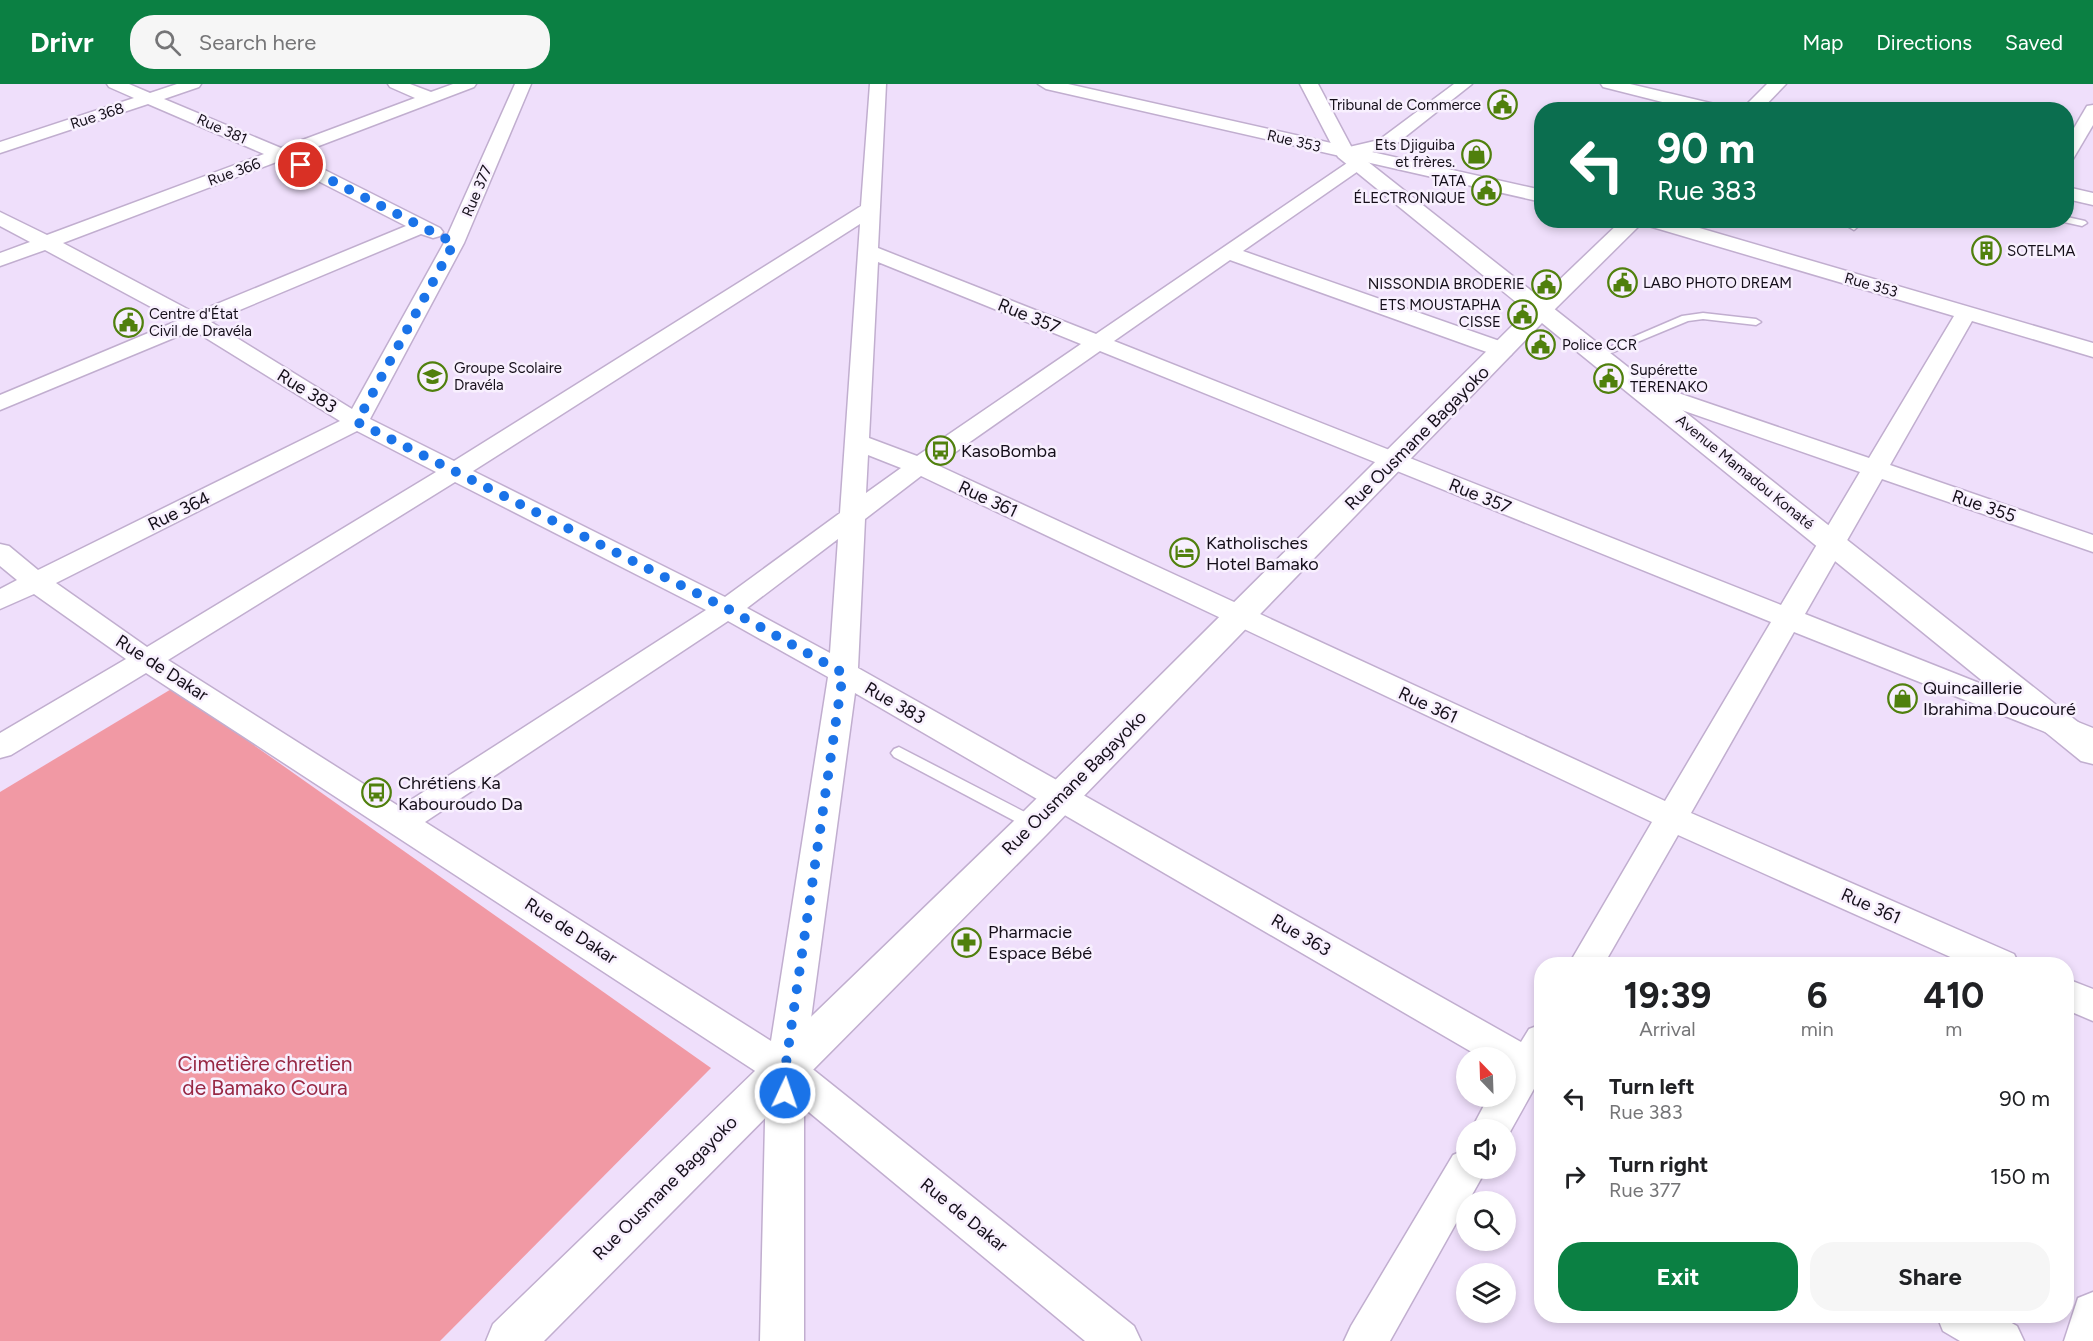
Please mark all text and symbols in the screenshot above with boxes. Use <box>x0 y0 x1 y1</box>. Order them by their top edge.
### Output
search box <box>130 15 550 69</box>
text: Drivr <box>30 25 94 59</box>
icon: search <box>151 26 184 59</box>
text: Search here <box>199 29 316 56</box>
text: Map <box>1802 30 1843 55</box>
text: Directions <box>1876 30 1972 55</box>
text: Saved <box>2005 30 2063 55</box>
public building icon: Tribunal de Commerce <box>1486 89 1518 121</box>
place label: Tribunal de Commerce <box>1329 96 1481 114</box>
street label: Rue 368 <box>68 99 126 133</box>
street label: Rue 381 <box>194 110 250 148</box>
text: 90 m <box>1657 123 1755 174</box>
street label: Rue 353 <box>1265 126 1323 156</box>
icon: left <box>1558 126 1636 204</box>
place label: Ets Djiguiba et frères. <box>1375 136 1455 171</box>
shop icon: Ets Djiguiba et frères. <box>1460 138 1492 170</box>
pin <box>275 139 326 190</box>
icon: arrive <box>284 148 317 181</box>
street label: Rue 366 <box>205 154 263 190</box>
street label: Rue 377 <box>458 163 496 219</box>
place label: TATA ÉLECTRONIQUE <box>1353 172 1466 207</box>
public building icon: TATA ÉLECTRONIQUE <box>1471 174 1503 206</box>
text: Rue 383 <box>1657 174 1756 207</box>
building icon: SOTELMA <box>1970 235 2002 267</box>
place label: SOTELMA <box>2007 242 2076 260</box>
public building icon: LABO PHOTO DREAM <box>1606 267 1638 299</box>
public building icon: NISSONDIA BRODERIE <box>1530 268 1562 300</box>
street label: Rue 353 <box>1842 269 1900 301</box>
place label: LABO PHOTO DREAM <box>1643 274 1792 292</box>
place label: NISSONDIA BRODERIE <box>1368 275 1525 293</box>
street label: Rue 357 <box>995 294 1064 339</box>
place label: ETS MOUSTAPHA CISSE <box>1379 296 1501 331</box>
public building icon: ETS MOUSTAPHA CISSE <box>1506 298 1538 330</box>
place label: Centre d'État Civil de Dravéla <box>149 305 252 340</box>
public building icon: Centre d'État Civil de Dravéla <box>112 307 144 339</box>
public building icon: Police CCR <box>1525 329 1557 361</box>
place label: Police CCR <box>1562 336 1637 354</box>
place label: Groupe Scolaire Dravéla <box>454 359 562 394</box>
school or university icon: Groupe Scolaire Dravéla <box>417 361 449 393</box>
street label: Rue Ousmane Bagayoko <box>1340 361 1494 515</box>
place label: Supérette TERENAKO <box>1630 361 1708 396</box>
public building icon: Supérette TERENAKO <box>1593 363 1625 395</box>
street label: Rue 383 <box>273 364 341 418</box>
street label: Avenue Mamadou Konaté <box>1672 411 1818 533</box>
bus stop icon: KasoBomba <box>924 435 956 467</box>
place label: KasoBomba <box>961 440 1056 462</box>
street label: Rue 357 <box>1446 474 1515 519</box>
street label: Rue 361 <box>955 476 1021 522</box>
street label: Rue 355 <box>1949 485 2019 527</box>
street label: Rue 364 <box>144 486 214 536</box>
place label: Katholisches Hotel Bamako <box>1206 532 1319 575</box>
hotel icon: Katholisches Hotel Bamako <box>1169 537 1201 569</box>
street label: Rue de Dakar <box>112 630 212 706</box>
street label: Rue 383 <box>861 677 929 729</box>
place label: Quincaillerie Ibrahima Doucouré <box>1923 677 2076 720</box>
street label: Rue 361 <box>1395 682 1461 728</box>
shop icon: Quincaillerie Ibrahima Doucouré <box>1886 682 1918 714</box>
street label: Rue Ousmane Bagayoko <box>997 706 1151 860</box>
place label: Chrétiens Ka Kabouroudo Da <box>398 772 523 815</box>
bus stop icon: Chrétiens Ka Kabouroudo Da <box>361 777 393 809</box>
street label: Rue 361 <box>1838 883 1904 929</box>
street label: Rue de Dakar <box>521 893 621 969</box>
street label: Rue 363 <box>1267 909 1335 961</box>
place label: Pharmacie Espace Bébé <box>988 921 1092 964</box>
pharmacy icon: Pharmacie Espace Bébé <box>951 926 983 958</box>
text: 19:39 <box>1624 974 1711 1017</box>
text: 6 <box>1807 974 1828 1017</box>
text: 410 <box>1923 974 1984 1017</box>
text: Arrival <box>1639 1017 1696 1041</box>
text: min <box>1801 1017 1834 1041</box>
text: m <box>1945 1017 1962 1041</box>
north arrow <box>1456 1047 1516 1107</box>
map controls <box>1456 1047 1516 1323</box>
park label: Cimetière chretien de Bamako Coura <box>177 1051 353 1100</box>
position arrow <box>753 1061 817 1125</box>
text: Turn left <box>1609 1073 1695 1100</box>
icon: left <box>1558 1082 1591 1115</box>
text: 90 m <box>1999 1085 2050 1112</box>
text: Rue 383 <box>1609 1100 1683 1124</box>
street label: Rue Ousmane Bagayoko <box>588 1111 742 1265</box>
button: sound <box>1456 1119 1516 1179</box>
text: Turn right <box>1609 1151 1708 1178</box>
icon: right <box>1558 1160 1591 1193</box>
text: 150 m <box>1990 1163 2050 1190</box>
street label: Rue de Dakar <box>916 1173 1012 1257</box>
text: Rue 377 <box>1609 1178 1681 1202</box>
button: search <box>1456 1191 1516 1251</box>
button: Exit <box>1558 1242 1798 1311</box>
button: Share <box>1810 1242 2050 1311</box>
button: layers <box>1456 1263 1516 1323</box>

